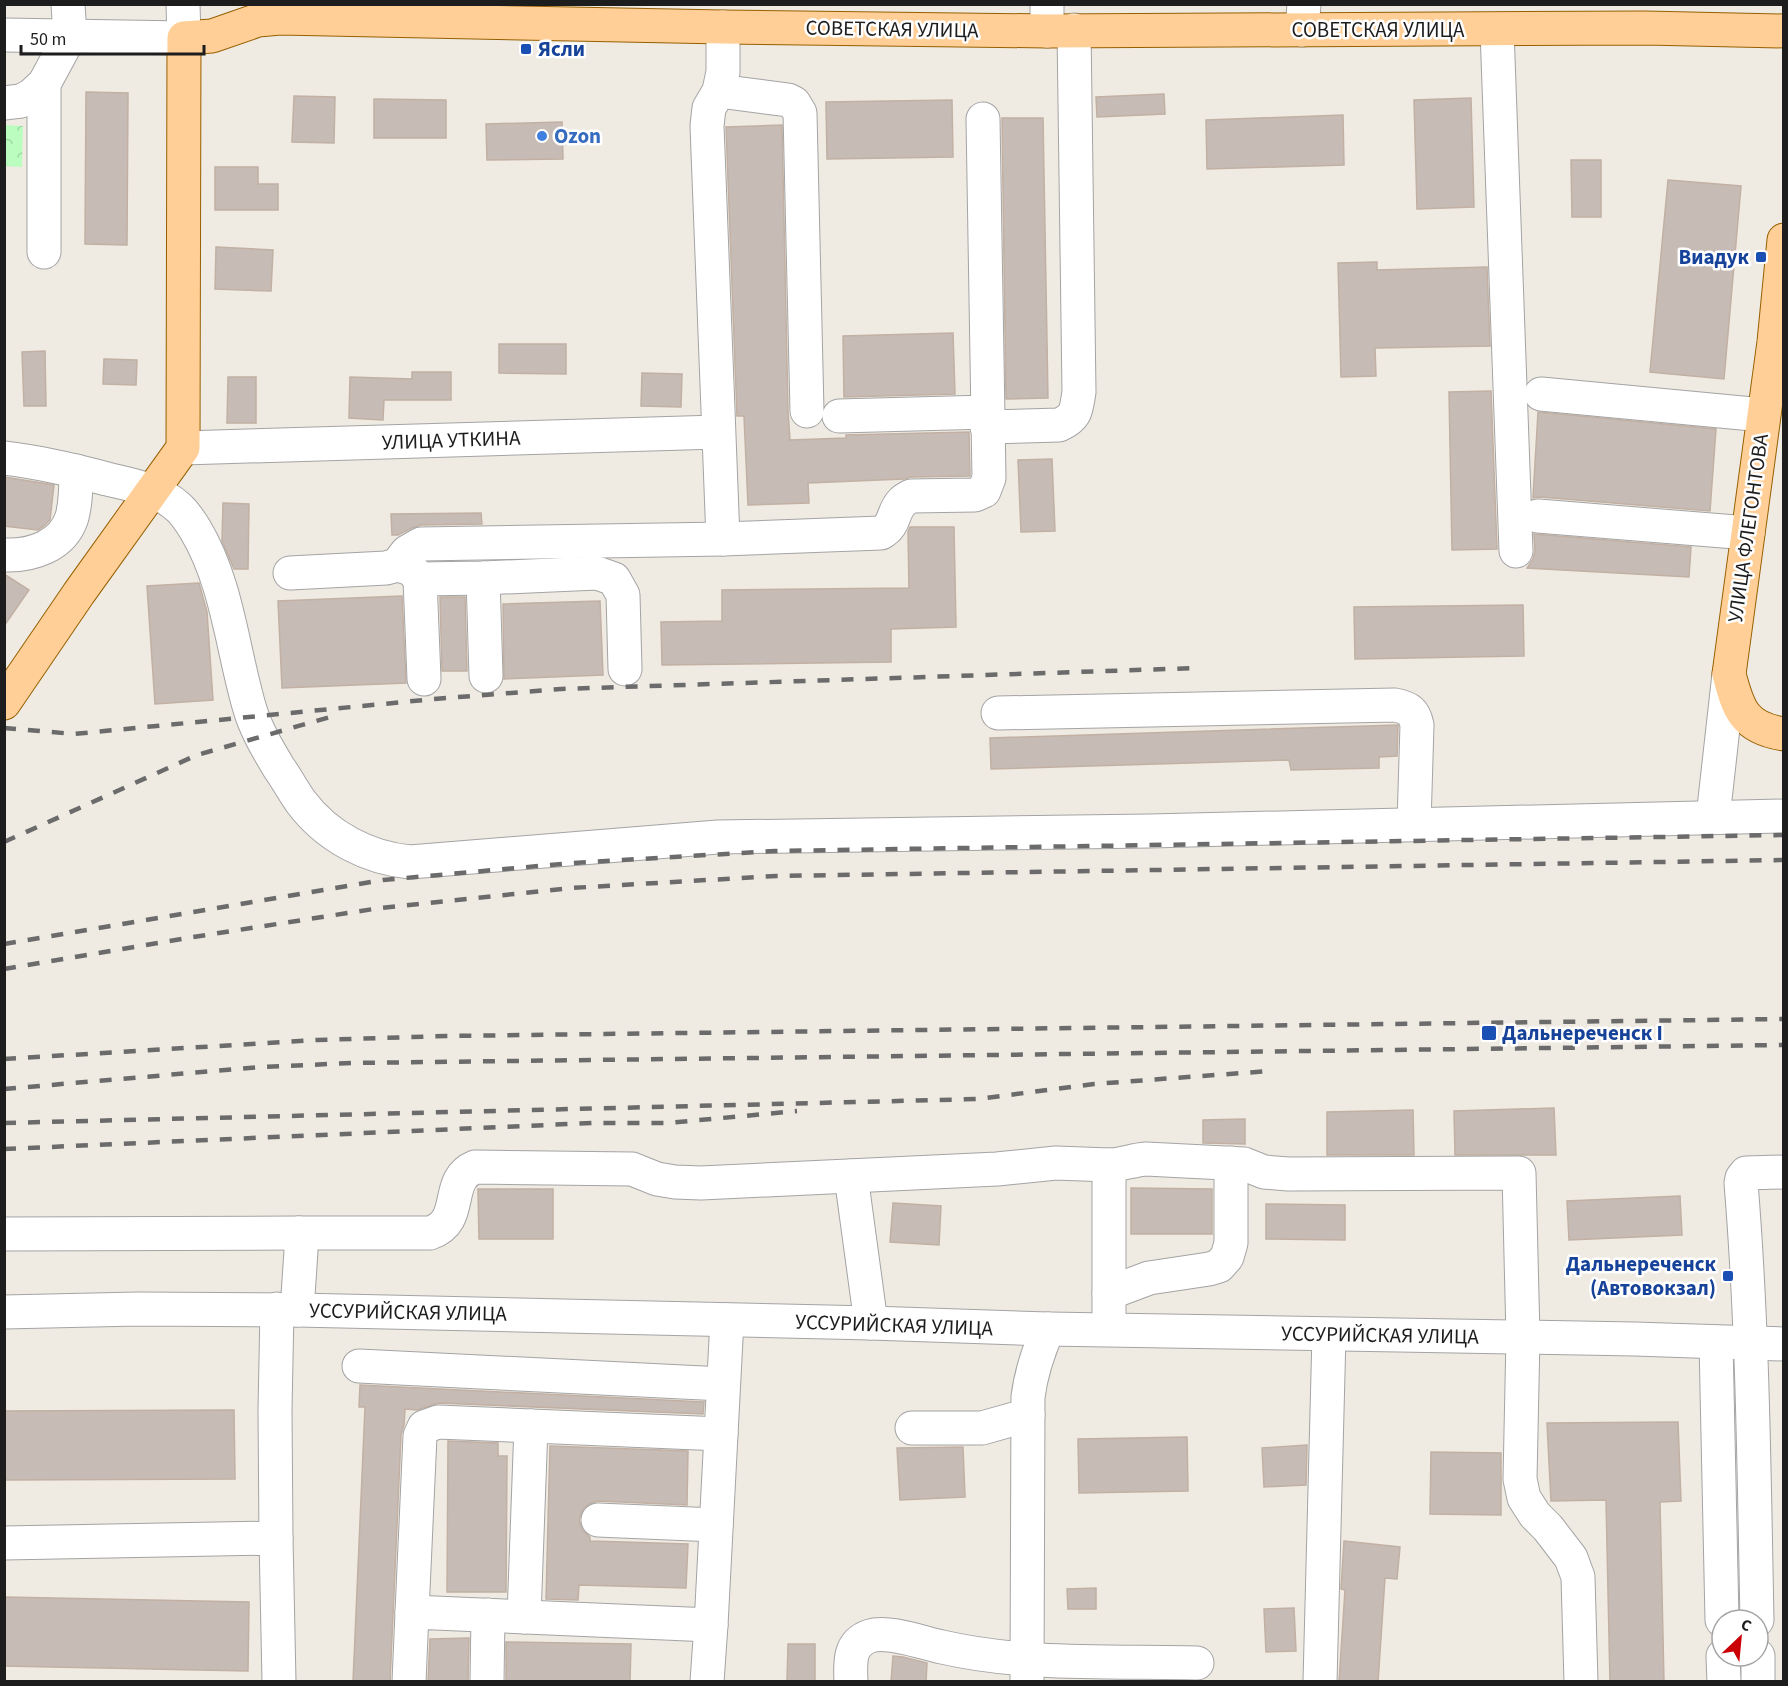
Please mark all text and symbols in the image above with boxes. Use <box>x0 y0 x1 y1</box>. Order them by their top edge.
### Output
street label: СОВЕТСКАЯ УЛИЦА <box>805 12 979 46</box>
street label: СОВЕТСКАЯ УЛИЦА <box>1292 15 1465 45</box>
scale bar <box>21 18 204 56</box>
text: 50 m <box>30 27 66 52</box>
place label: Ясли <box>538 34 585 64</box>
marker: Ясли <box>519 42 533 56</box>
place label: Ozon <box>554 121 601 151</box>
marker: Ozon <box>535 129 549 143</box>
place label: Виадук <box>1678 242 1749 272</box>
marker: Виадук <box>1754 250 1768 264</box>
street label: УЛИЦА УТКИНА <box>381 423 521 457</box>
street label: УЛИЦА ФЛЕГОНТОВА <box>1720 431 1776 624</box>
place label: Дальнереченск I <box>1502 1018 1663 1048</box>
marker: Дальнереченск I <box>1480 1024 1498 1042</box>
place label: Дальнереченск (Автовокзал) <box>1566 1249 1716 1303</box>
marker: Дальнереченск (Автовокзал) <box>1721 1269 1735 1283</box>
street label: УССУРИЙСКАЯ УЛИЦА <box>309 1295 508 1329</box>
street label: УССУРИЙСКАЯ УЛИЦА <box>795 1307 994 1343</box>
street label: УССУРИЙСКАЯ УЛИЦА <box>1281 1318 1480 1352</box>
north arrow <box>1710 1608 1770 1668</box>
text: С <box>1737 1613 1755 1637</box>

